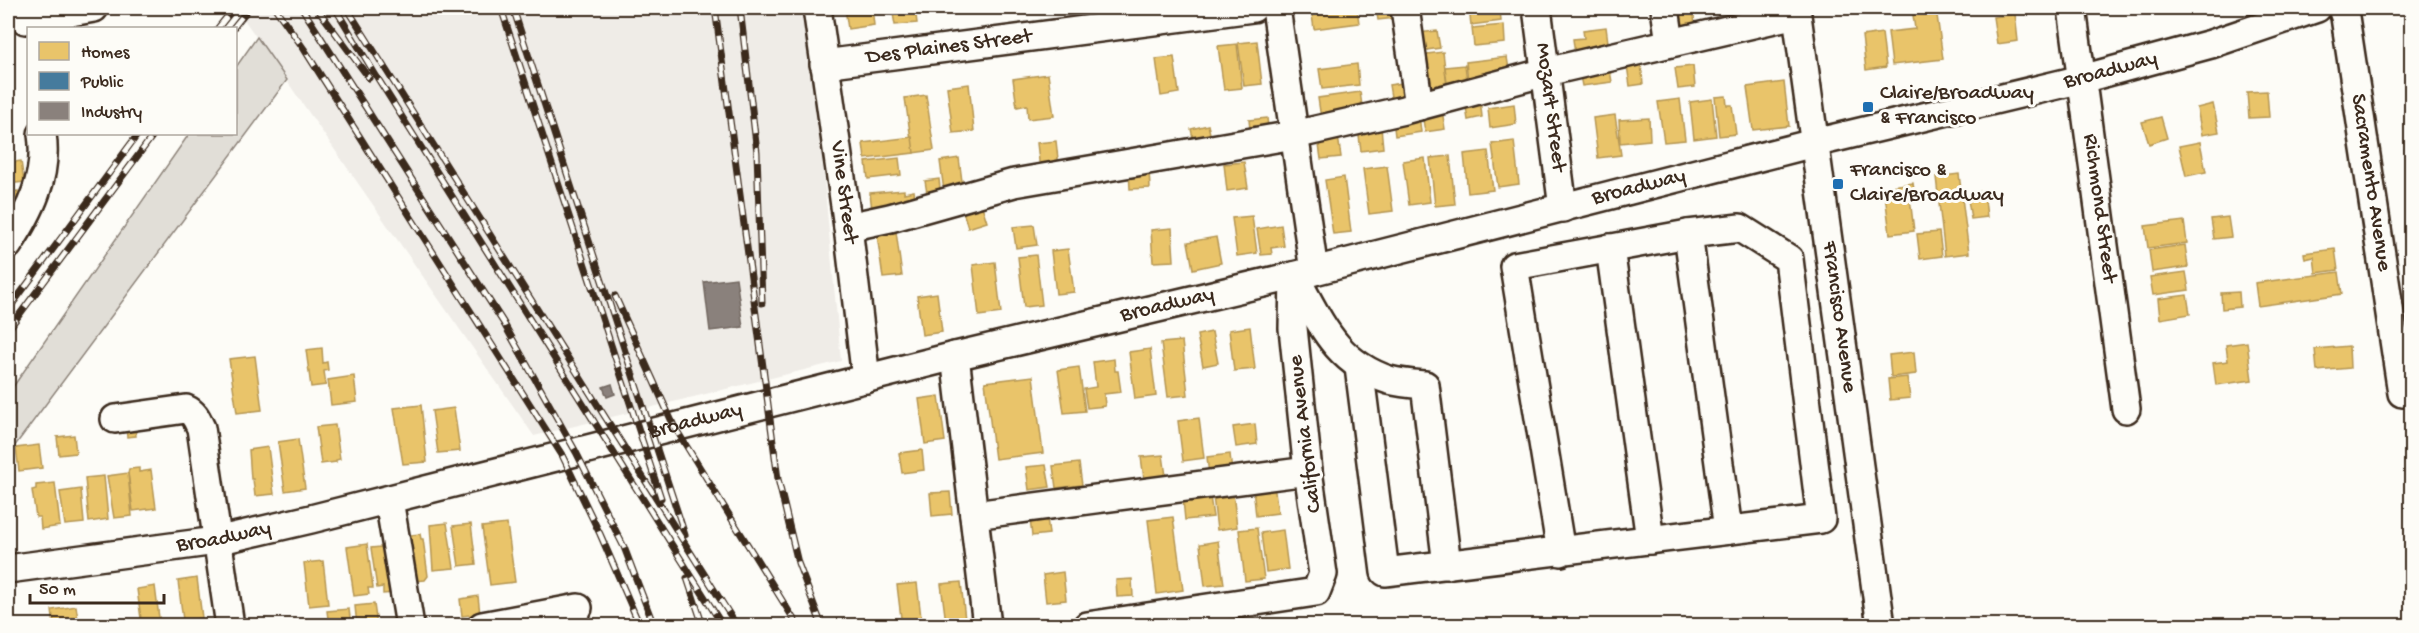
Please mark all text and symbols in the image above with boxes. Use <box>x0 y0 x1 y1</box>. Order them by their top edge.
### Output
street label: Des Plaines Street <box>863 24 1035 72</box>
legend <box>27 27 237 135</box>
street label: Mozart Street <box>1529 41 1571 175</box>
text: Homes <box>81 43 131 64</box>
street label: Broadway <box>2060 46 2160 96</box>
text: Public <box>80 73 124 94</box>
place label: Claire/Broadway & Francisco <box>1880 81 2034 132</box>
street label: Sacramento Avenue <box>2344 92 2396 274</box>
marker: Claire/Broadway & Francisco <box>1861 100 1875 114</box>
text: Industry <box>81 103 142 124</box>
street label: Richmond Street <box>2076 132 2122 286</box>
street label: Vine Street <box>823 138 863 247</box>
place label: Francisco & Claire/Broadway <box>1849 158 2004 209</box>
street label: Broadway <box>1588 163 1689 213</box>
marker: Francisco & Claire/Broadway <box>1831 177 1845 191</box>
street label: Francisco Avenue <box>1815 239 1862 395</box>
street label: Broadway <box>1117 282 1217 330</box>
street label: California Avenue <box>1283 353 1329 514</box>
street label: Broadway <box>645 397 745 446</box>
street label: Broadway <box>174 516 274 559</box>
scale bar <box>30 567 164 605</box>
text: 50 m <box>39 580 76 601</box>

